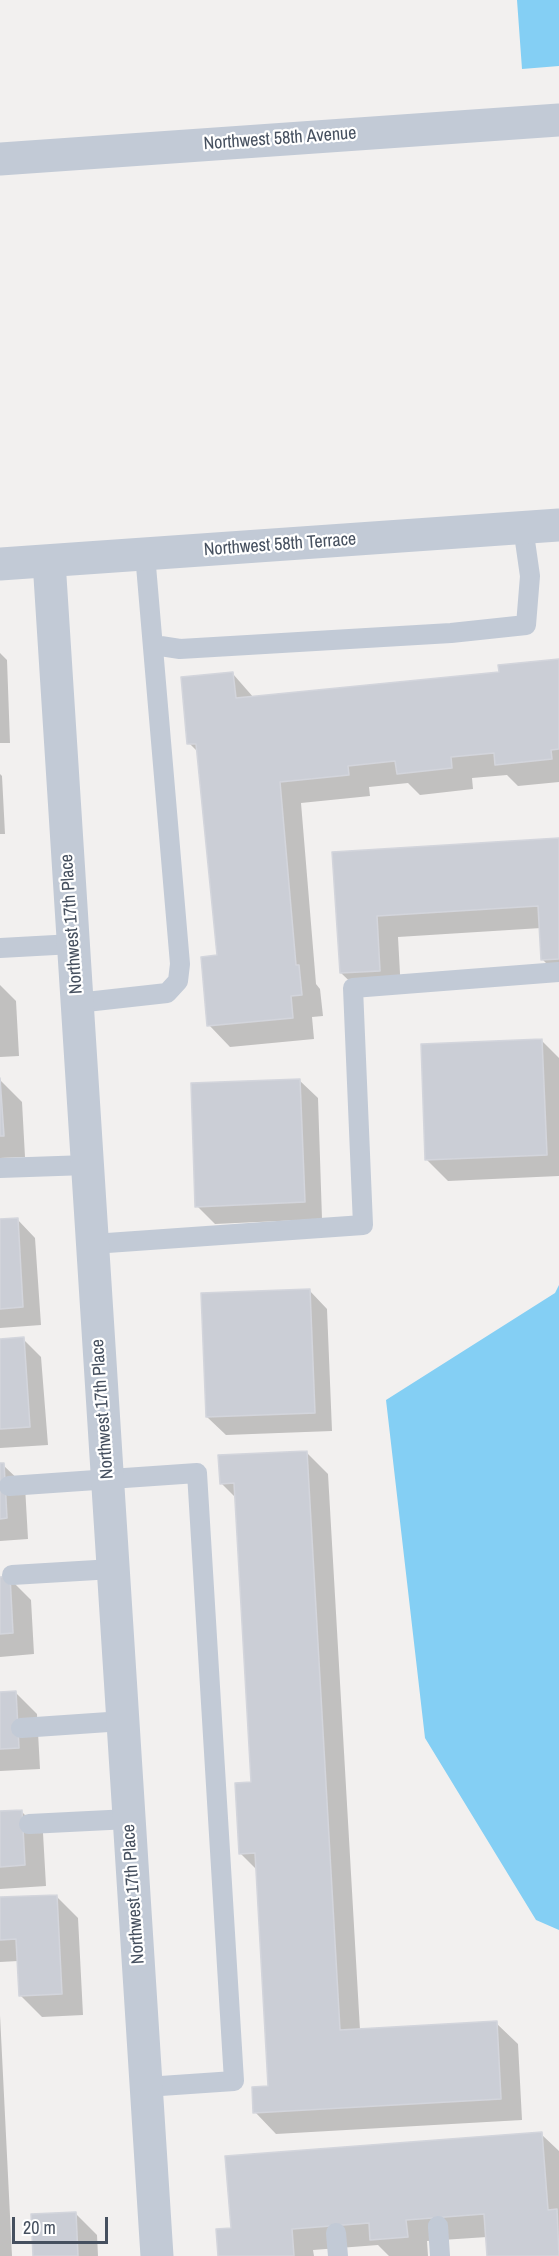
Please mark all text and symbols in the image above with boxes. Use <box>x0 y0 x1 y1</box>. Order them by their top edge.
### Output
street label: Northwest 58th Avenue <box>203 123 357 155</box>
street label: Northwest 58th Terrace <box>203 529 357 561</box>
street label: Northwest 17th Place <box>56 853 88 995</box>
street label: Northwest 17th Place <box>87 1338 119 1480</box>
street label: Northwest 17th Place <box>118 1823 150 1965</box>
scale bar <box>15 2205 111 2243</box>
text: 20 m <box>23 2215 56 2240</box>

